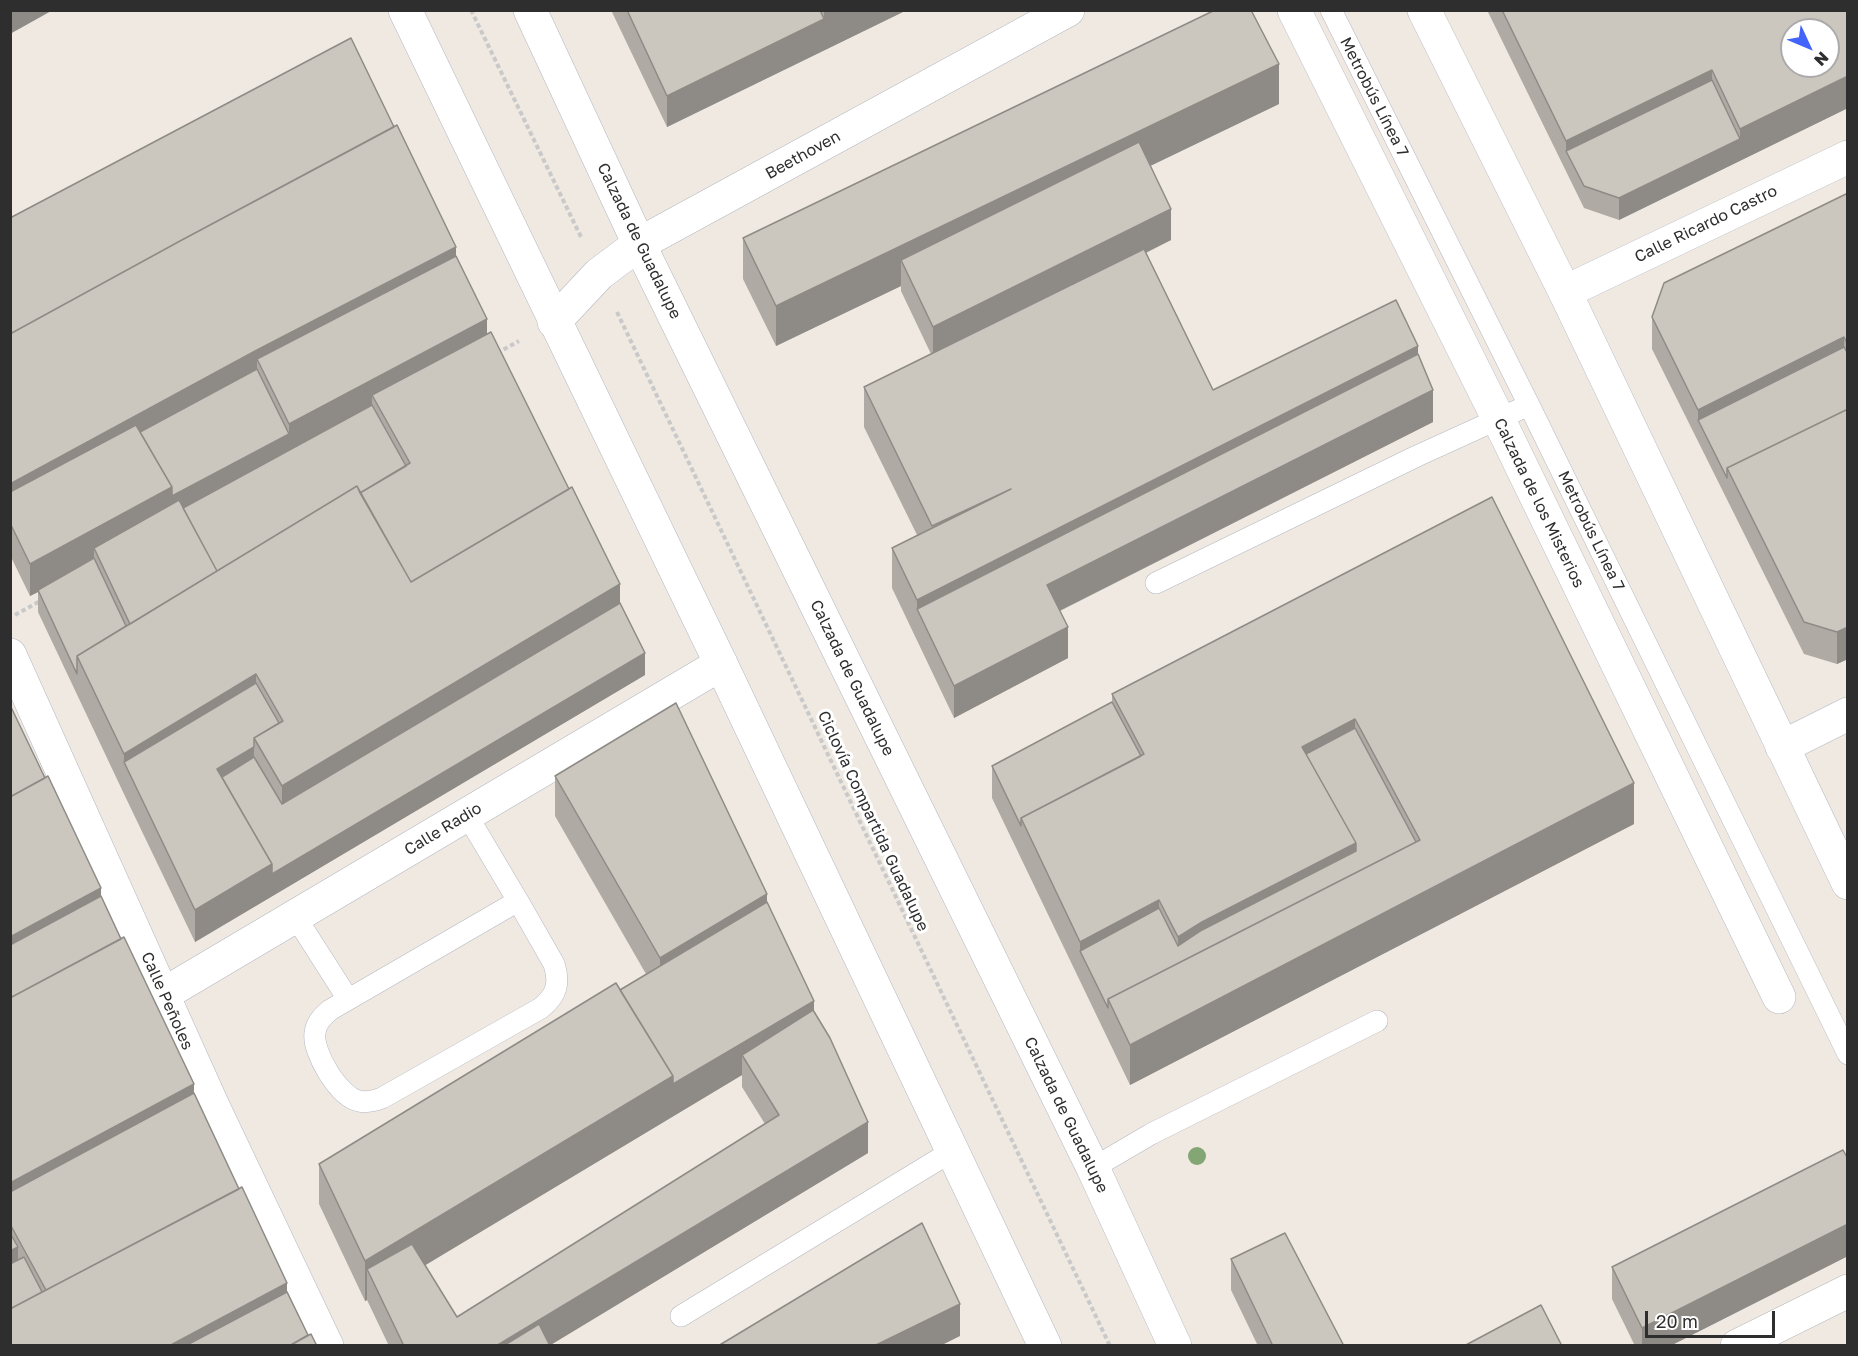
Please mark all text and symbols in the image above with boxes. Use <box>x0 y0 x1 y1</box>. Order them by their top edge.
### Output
north arrow <box>1780 18 1840 78</box>
street label: Metrobús Línea 7 <box>1336 34 1412 160</box>
text: N <box>1810 48 1833 70</box>
street label: Beethoven <box>762 127 844 183</box>
street label: Calzada de Guadalupe <box>593 160 685 322</box>
street label: Calle Ricardo Castro <box>1632 181 1780 267</box>
street label: Calzada de los Misterios <box>1490 415 1588 591</box>
street label: Metrobús Línea 7 <box>1554 468 1628 594</box>
street label: Calzada de Guadalupe <box>806 597 898 759</box>
street label: Ciclovía Compartida Guadalupe <box>813 708 933 934</box>
street label: Calle Radio <box>401 798 485 860</box>
street label: Calle Peñoles <box>137 949 197 1053</box>
street label: Calzada de Guadalupe <box>1020 1034 1112 1196</box>
scale bar <box>1648 1299 1778 1337</box>
text: 20 m <box>1656 1310 1698 1332</box>

